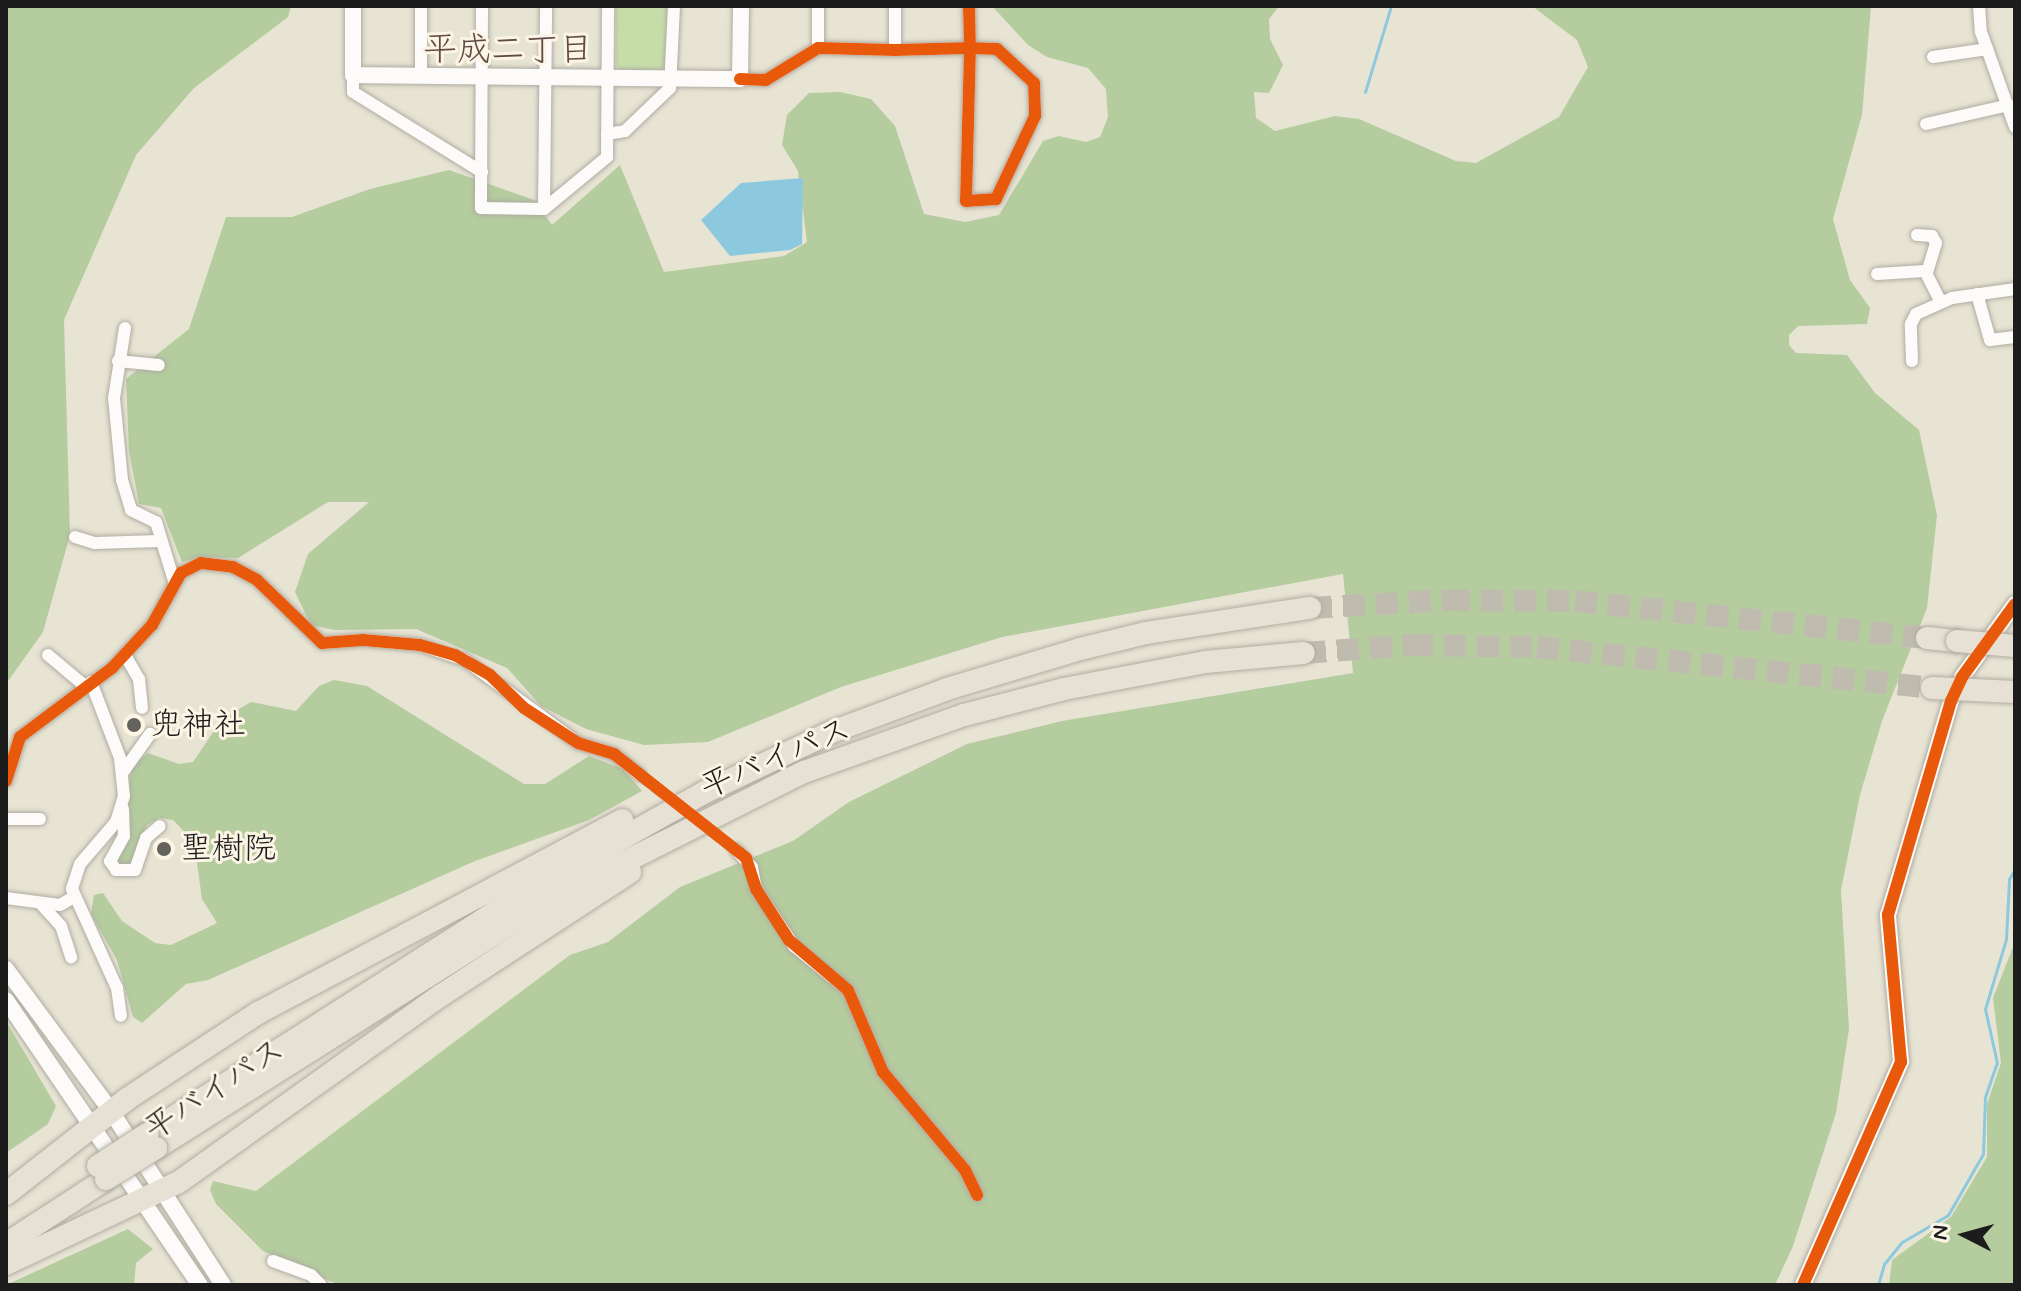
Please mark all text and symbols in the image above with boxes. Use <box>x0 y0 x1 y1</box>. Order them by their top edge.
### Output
district label: 平成二丁目 <box>423 31 593 71</box>
place label: 兜神社 <box>150 706 246 744</box>
street label: 平バイパス <box>695 710 857 808</box>
marker: 兜神社 <box>125 716 143 734</box>
place label: 聖樹院 <box>180 830 276 868</box>
marker: 聖樹院 <box>155 840 173 858</box>
street label: 平バイパス <box>137 1030 293 1150</box>
north arrow <box>1925 1195 2005 1275</box>
text: N <box>1926 1224 1956 1241</box>

